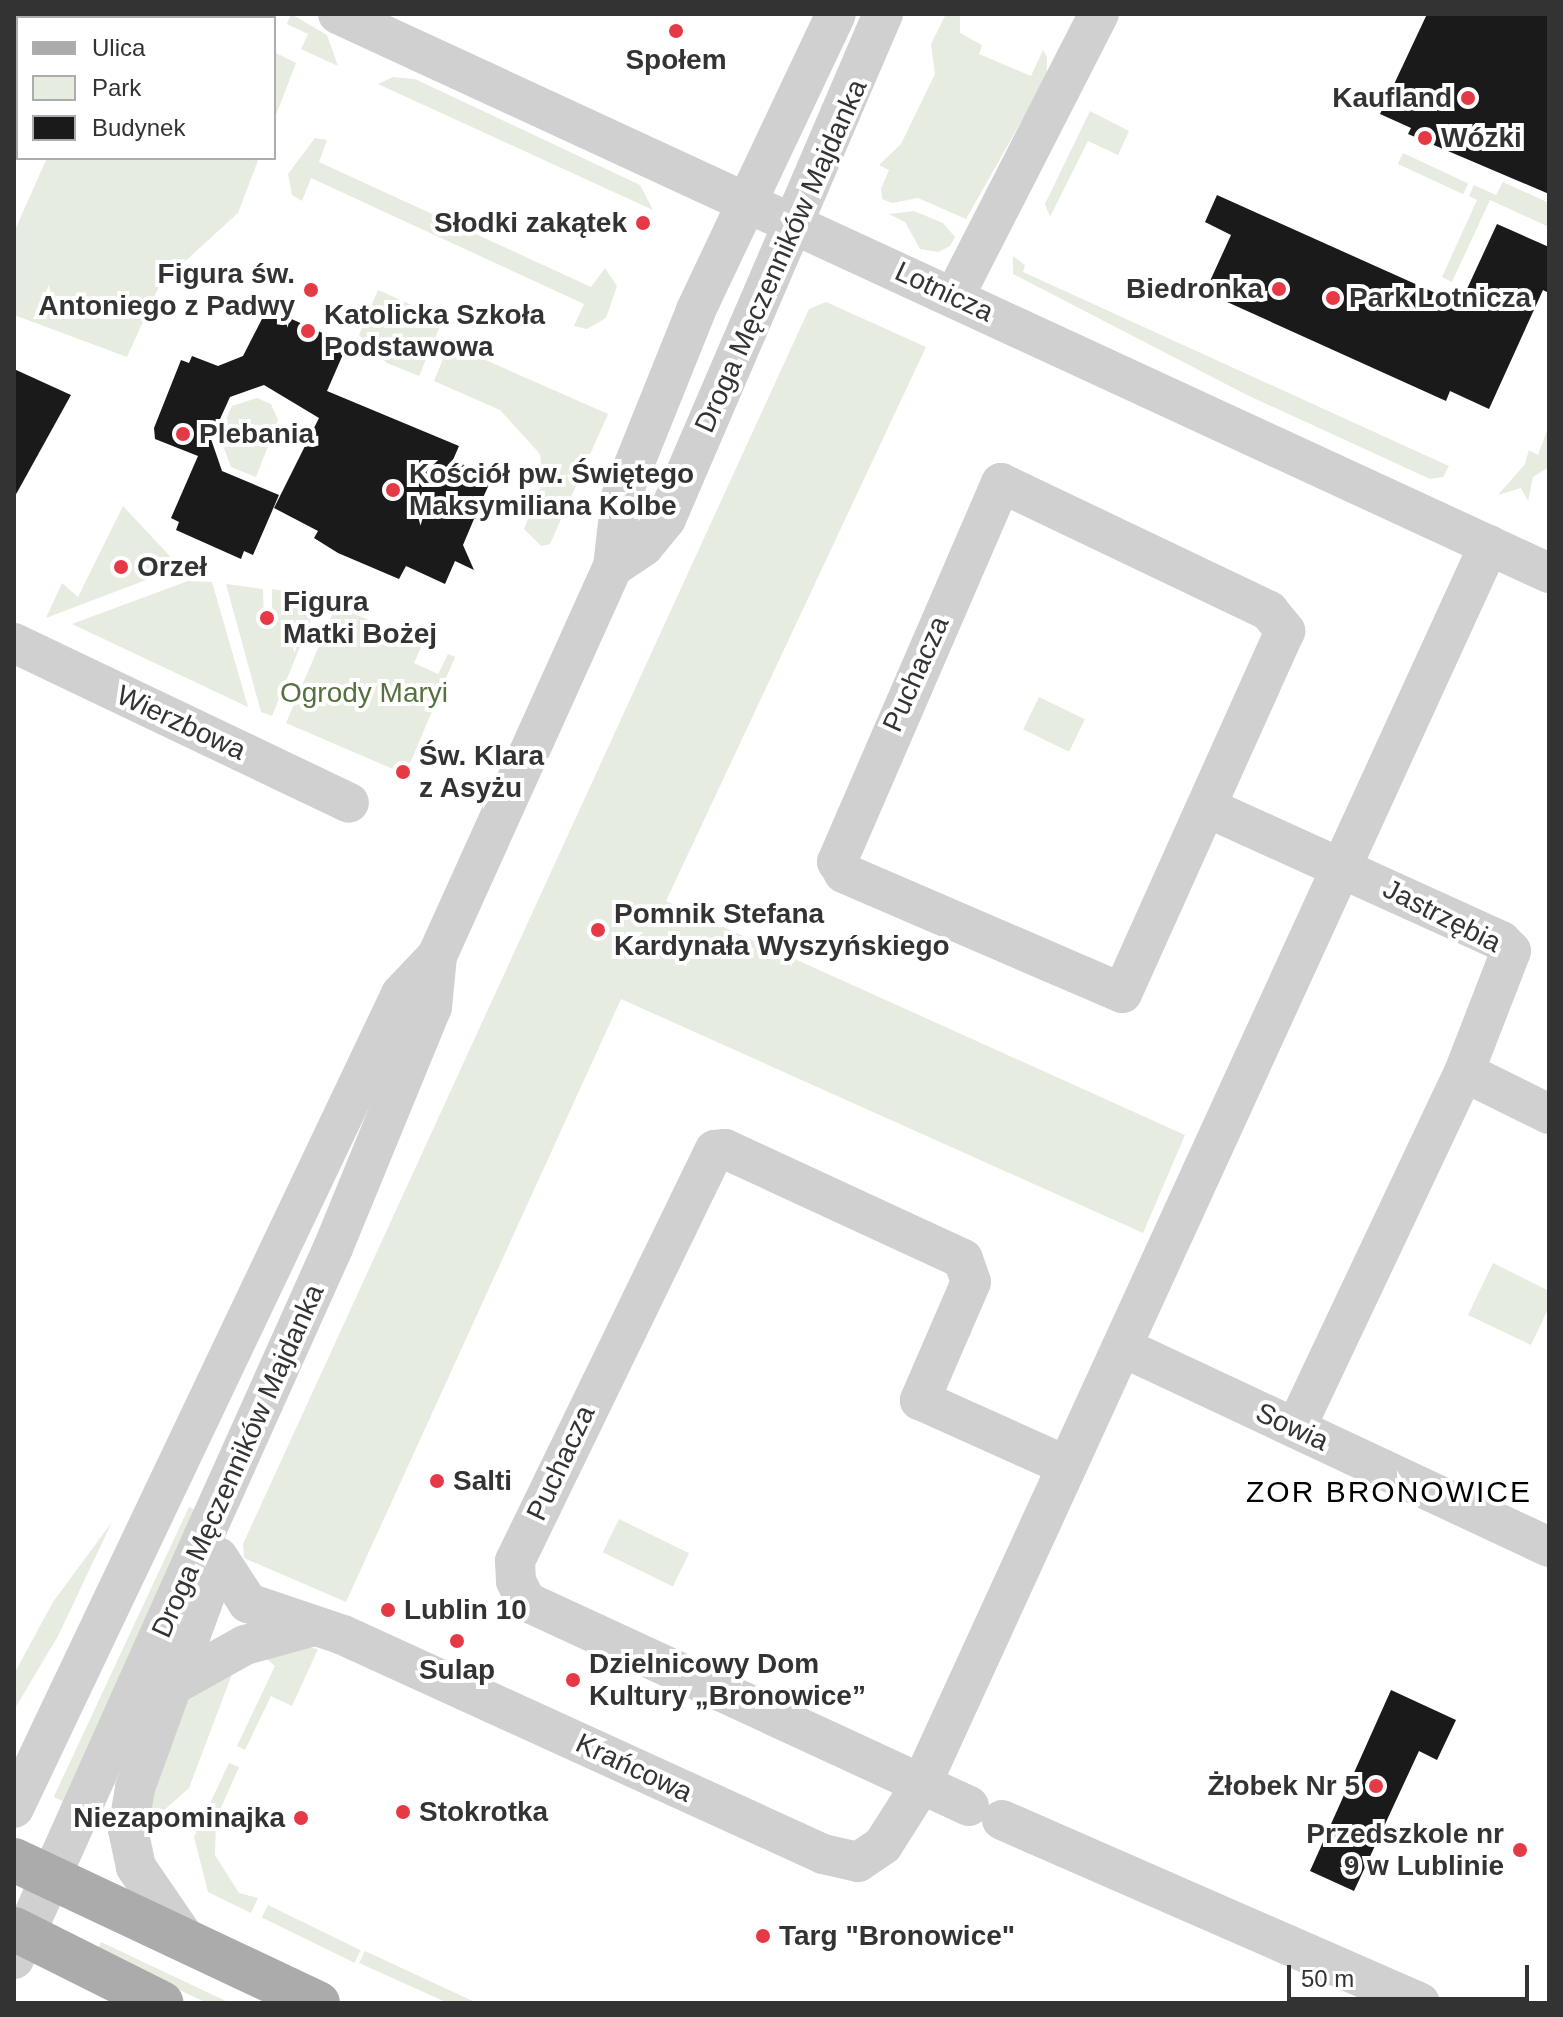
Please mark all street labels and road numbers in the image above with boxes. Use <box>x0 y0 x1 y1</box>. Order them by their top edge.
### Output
street label: Droga Męczenników Majdanka <box>688 74 874 438</box>
street label: Lotnicza <box>890 255 998 329</box>
street label: Puchacza <box>876 611 956 737</box>
street label: Wierzbowa <box>111 679 251 767</box>
street label: Jastrzębia <box>1378 872 1506 960</box>
street label: Droga Męczenników Majdanka <box>145 1279 331 1643</box>
street label: Sowia <box>1250 1396 1334 1458</box>
street label: Puchacza <box>520 1400 602 1526</box>
street label: Krańcowa <box>570 1726 698 1810</box>

